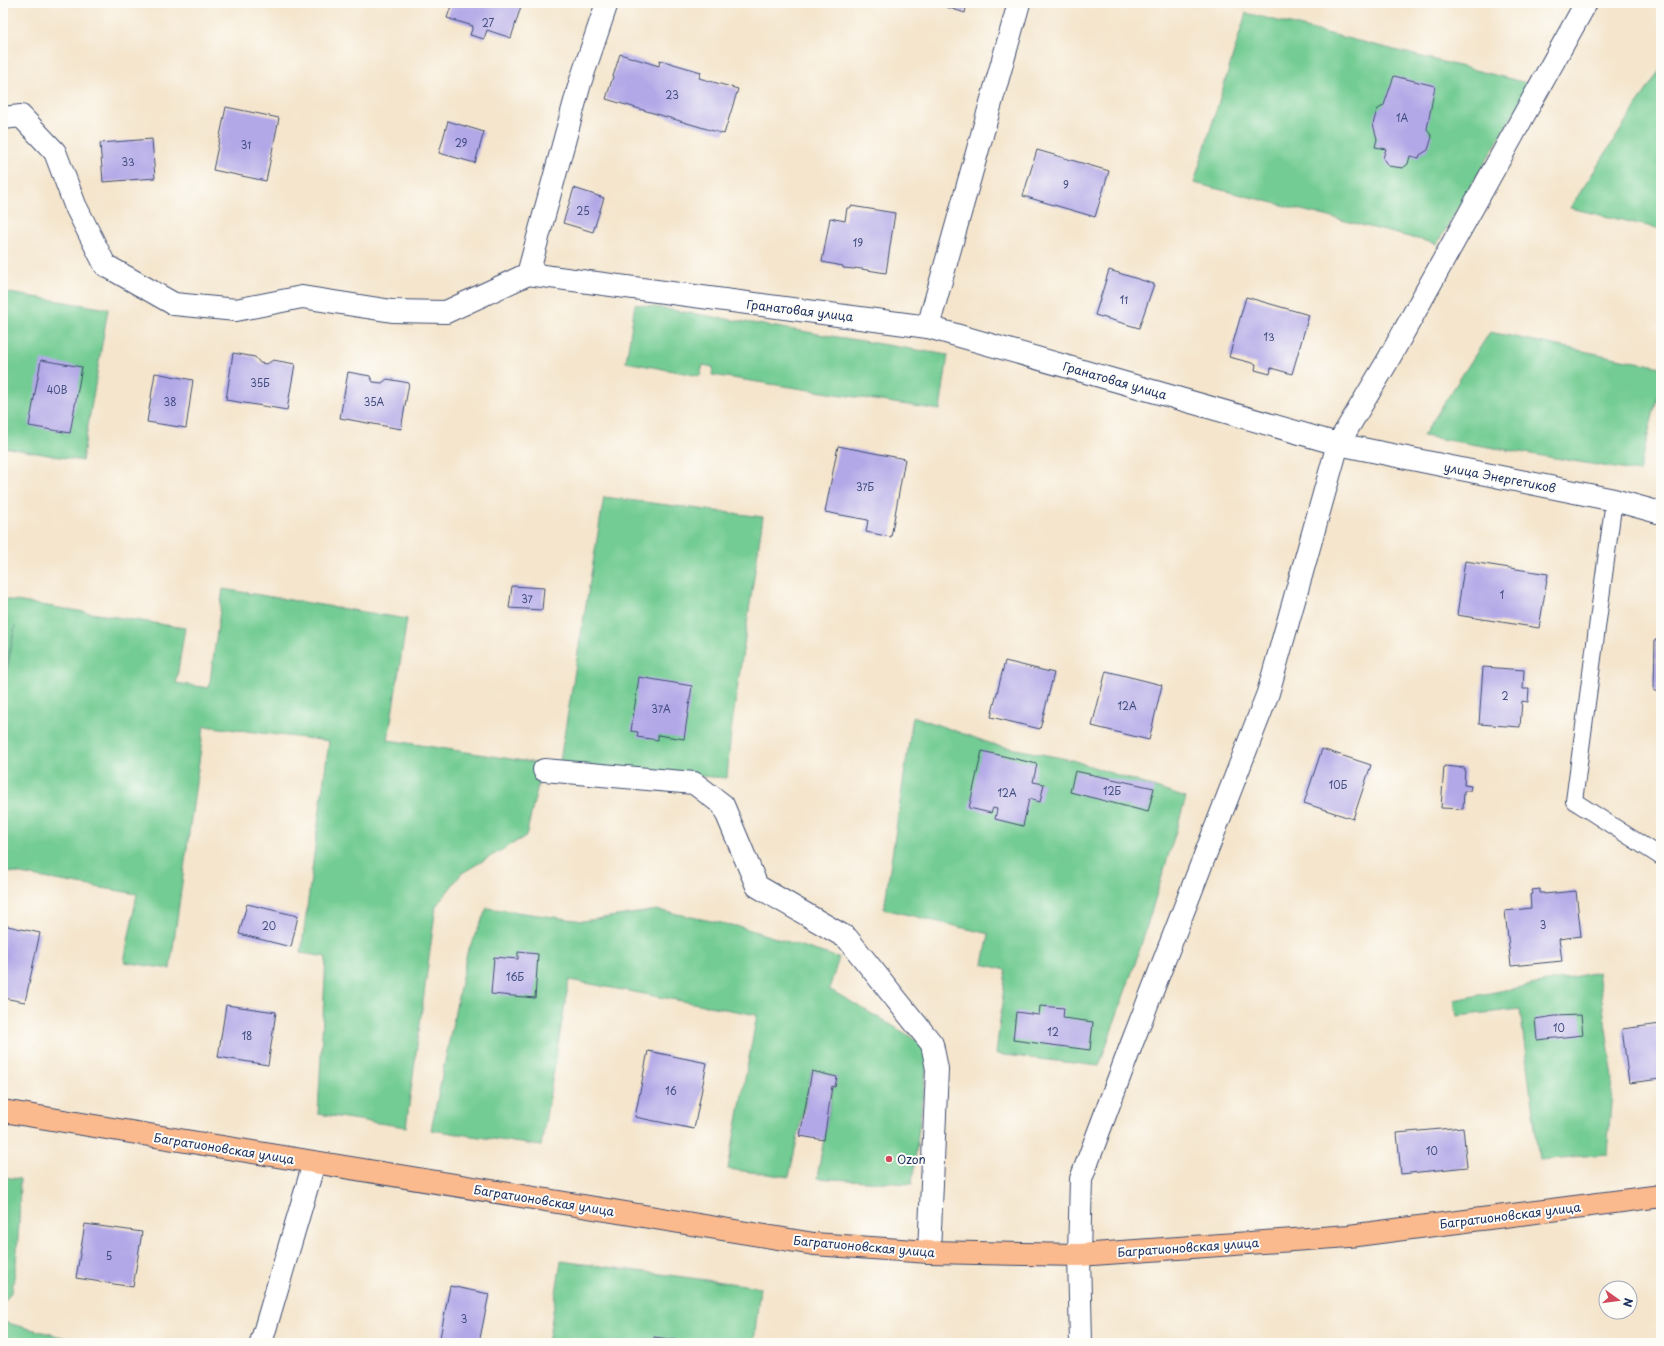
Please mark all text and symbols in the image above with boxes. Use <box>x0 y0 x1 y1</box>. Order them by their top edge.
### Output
house number: 27 <box>482 15 495 30</box>
house number: 23 <box>665 87 679 102</box>
house number: 1А <box>1396 110 1408 125</box>
house number: 29 <box>455 135 468 150</box>
house number: 31 <box>241 137 251 152</box>
house number: 33 <box>121 154 135 169</box>
house number: 9 <box>1063 177 1069 192</box>
house number: 25 <box>576 203 590 218</box>
house number: 19 <box>853 235 863 250</box>
house number: 11 <box>1120 292 1128 307</box>
street label: Гранатовая улица <box>746 295 855 326</box>
house number: 13 <box>1263 329 1275 344</box>
street label: Гранатовая улица <box>1061 357 1170 404</box>
house number: 35Б <box>250 375 270 390</box>
house number: 40В <box>47 382 68 397</box>
house number: 38 <box>164 394 176 409</box>
house number: 35А <box>364 394 385 409</box>
street label: улица Энергетиков <box>1443 457 1557 497</box>
house number: 37Б <box>856 479 875 494</box>
house number: 1 <box>1500 587 1504 602</box>
house number: 37 <box>521 591 534 606</box>
house number: 2 <box>1501 688 1509 703</box>
house number: 12А <box>1117 698 1137 713</box>
house number: 37А <box>651 701 671 716</box>
house number: 10Б <box>1329 777 1348 792</box>
house number: 12Б <box>1103 783 1122 798</box>
house number: 12А <box>997 785 1017 800</box>
house number: 3 <box>1540 917 1546 932</box>
house number: 20 <box>262 918 276 933</box>
house number: 16Б <box>506 969 524 984</box>
house number: 10 <box>1553 1020 1565 1035</box>
house number: 12 <box>1047 1024 1059 1039</box>
house number: 18 <box>242 1028 252 1043</box>
house number: 16 <box>665 1083 677 1098</box>
street label: Багратионовская улица <box>152 1128 296 1168</box>
house number: 10 <box>1426 1143 1438 1158</box>
place label: Ozon <box>897 1150 926 1168</box>
marker: Ozon <box>884 1154 894 1164</box>
street label: Багратионовская улица <box>472 1180 616 1220</box>
street label: Багратионовская улица <box>1438 1197 1582 1233</box>
street label: Багратионовская улица <box>792 1231 936 1261</box>
street label: Багратионовская улица <box>1116 1233 1260 1261</box>
house number: 5 <box>106 1248 112 1263</box>
north arrow <box>1598 1280 1638 1320</box>
text: N <box>1619 1296 1637 1309</box>
house number: 3 <box>461 1311 467 1326</box>

